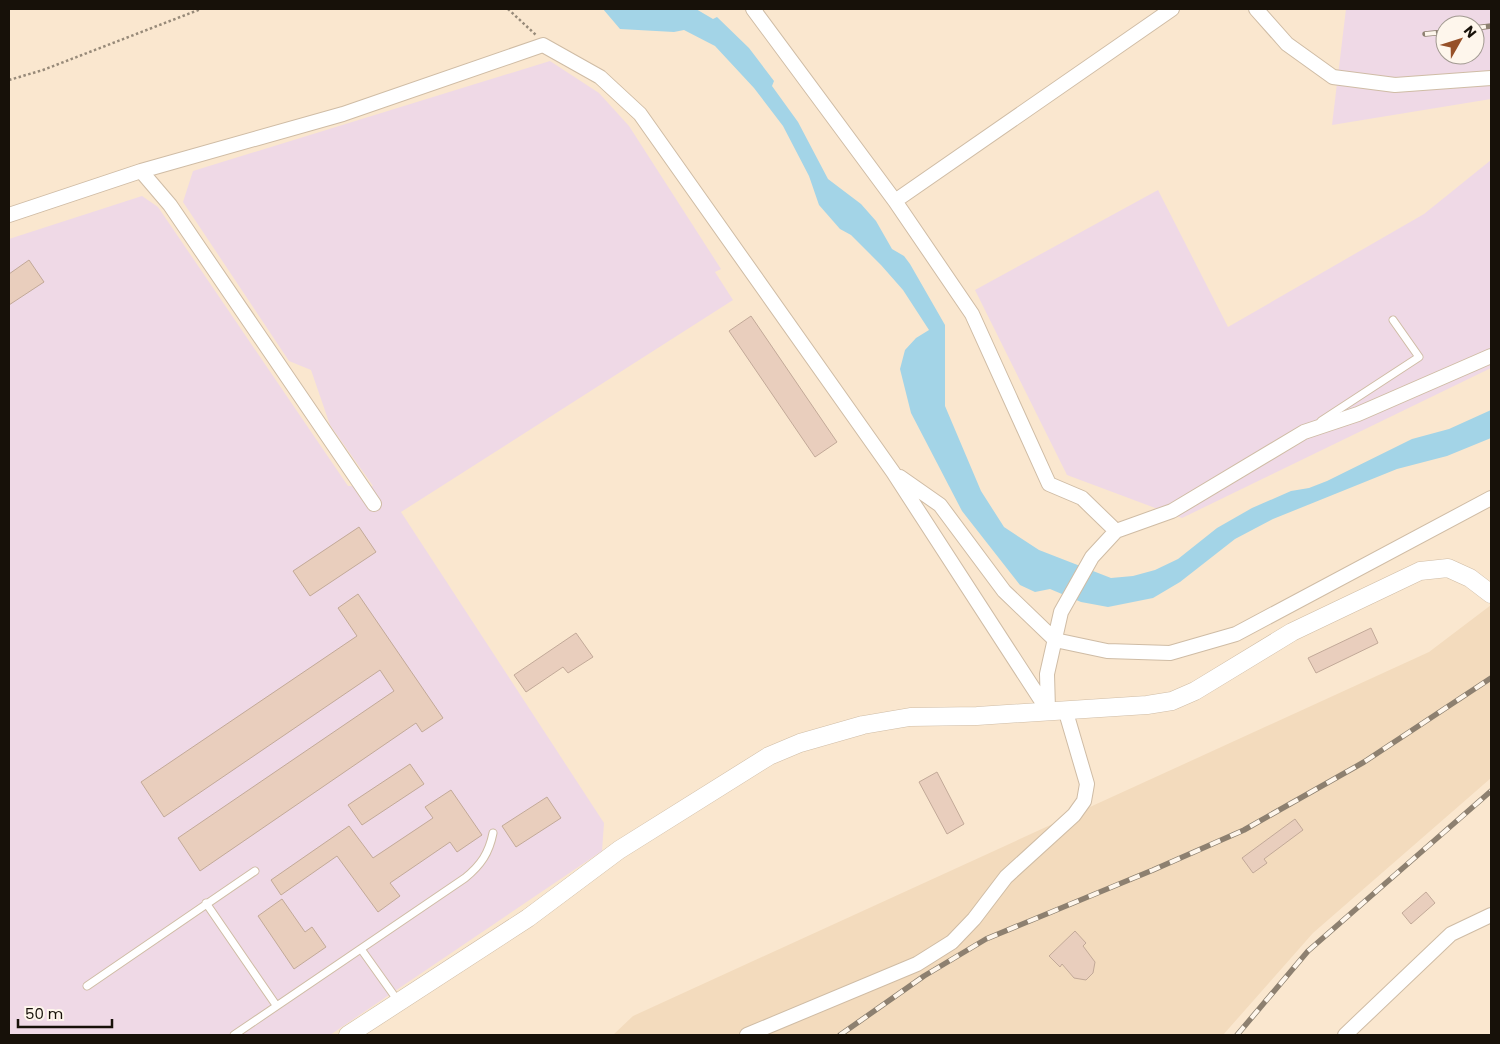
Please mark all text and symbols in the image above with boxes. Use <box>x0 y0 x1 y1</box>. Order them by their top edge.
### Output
north arrow <box>1435 15 1485 65</box>
text: N <box>1459 21 1481 42</box>
scale bar <box>18 996 111 1028</box>
text: 50 m <box>25 1003 63 1024</box>

